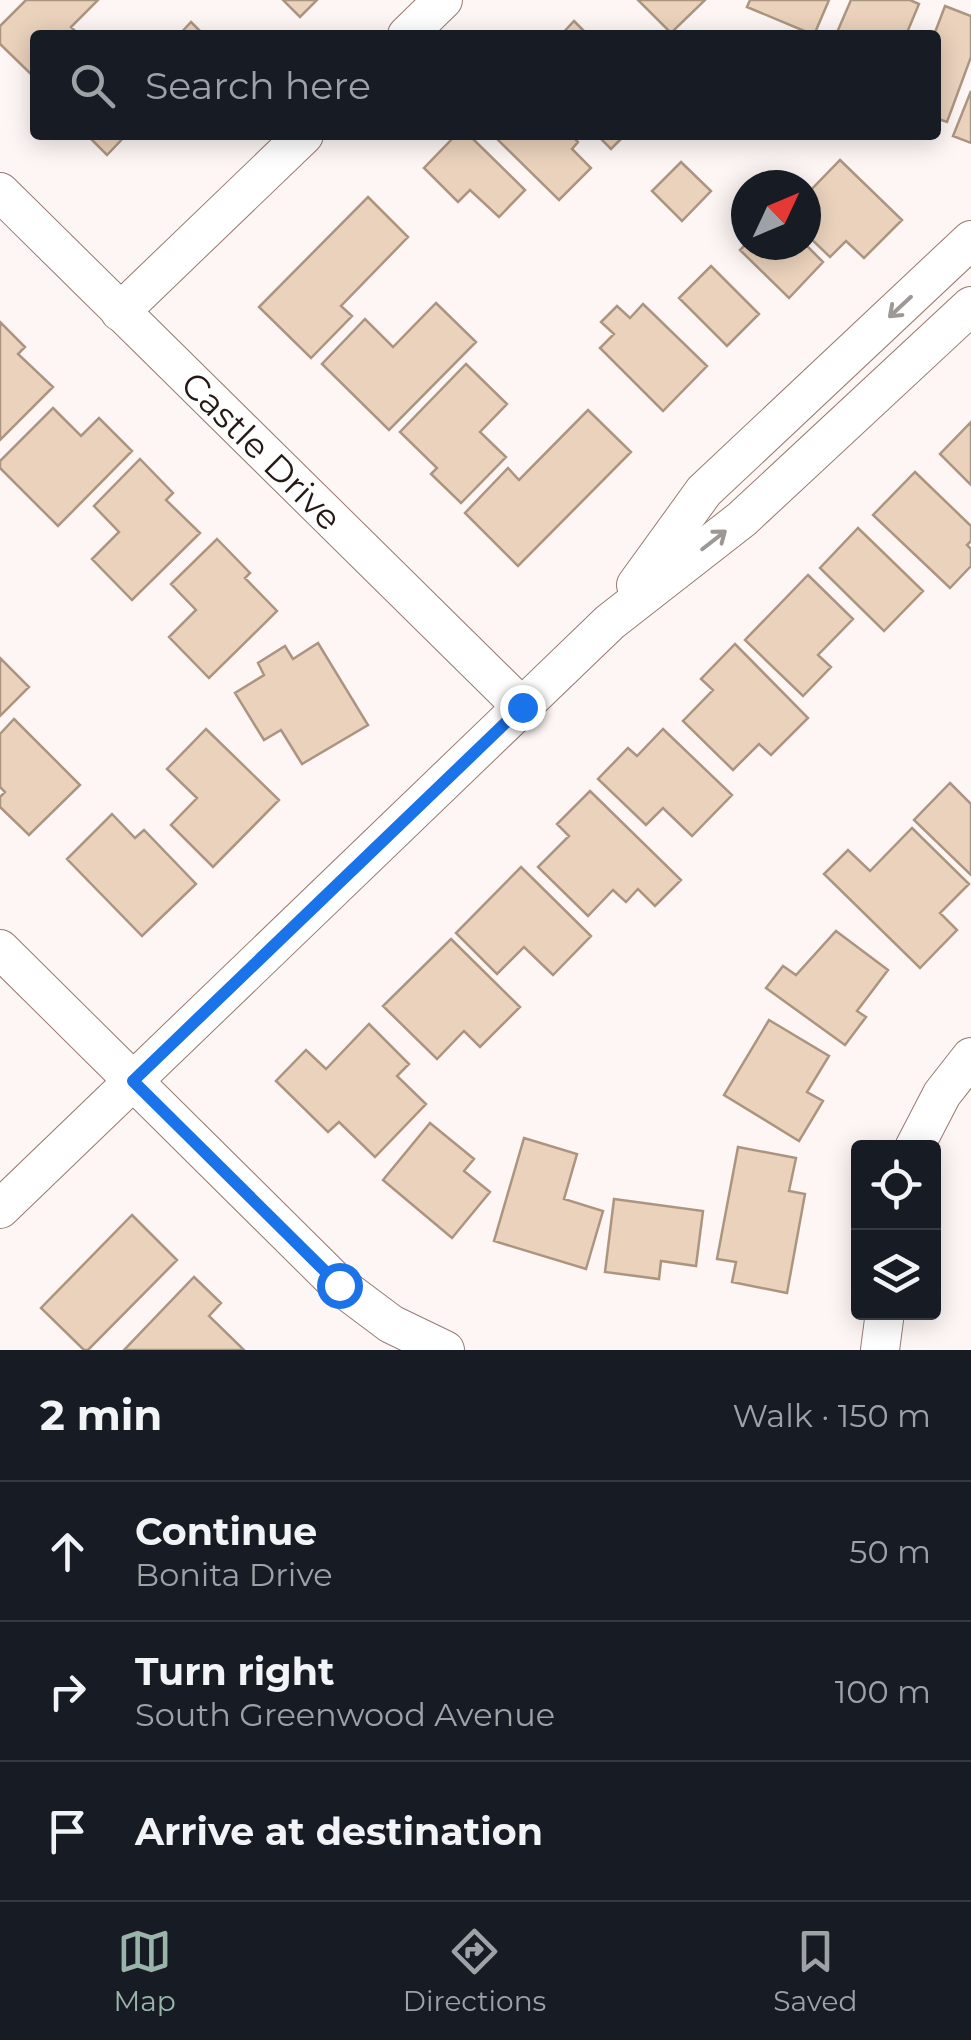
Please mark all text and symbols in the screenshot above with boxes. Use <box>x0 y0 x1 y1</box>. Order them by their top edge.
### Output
search box <box>30 30 941 140</box>
icon: search <box>65 58 120 113</box>
text: Search here <box>145 62 371 109</box>
north arrow <box>731 170 821 260</box>
one-way arrow <box>888 295 913 318</box>
street label: Castle Drive <box>173 362 351 539</box>
one-way arrow <box>700 530 727 551</box>
route end <box>500 685 546 731</box>
map controls <box>851 1140 941 1320</box>
button: locate <box>851 1140 941 1230</box>
button: layers <box>851 1230 941 1320</box>
route start <box>317 1263 363 1309</box>
text: 2 min <box>40 1389 162 1441</box>
text: Walk · 150 m <box>733 1396 931 1435</box>
text: Continue <box>135 1508 317 1555</box>
icon: ahead <box>40 1524 95 1579</box>
text: 50 m <box>849 1532 931 1571</box>
text: Bonita Drive <box>135 1555 333 1594</box>
text: Turn right <box>135 1648 334 1695</box>
icon: right <box>40 1664 95 1719</box>
text: 100 m <box>835 1672 931 1711</box>
text: South Greenwood Avenue <box>135 1695 555 1734</box>
icon: arrive <box>40 1804 95 1859</box>
text: Arrive at destination <box>135 1808 543 1855</box>
tab: Map <box>114 1924 176 2018</box>
tab: Directions <box>403 1924 546 2018</box>
tab: Saved <box>773 1924 857 2018</box>

